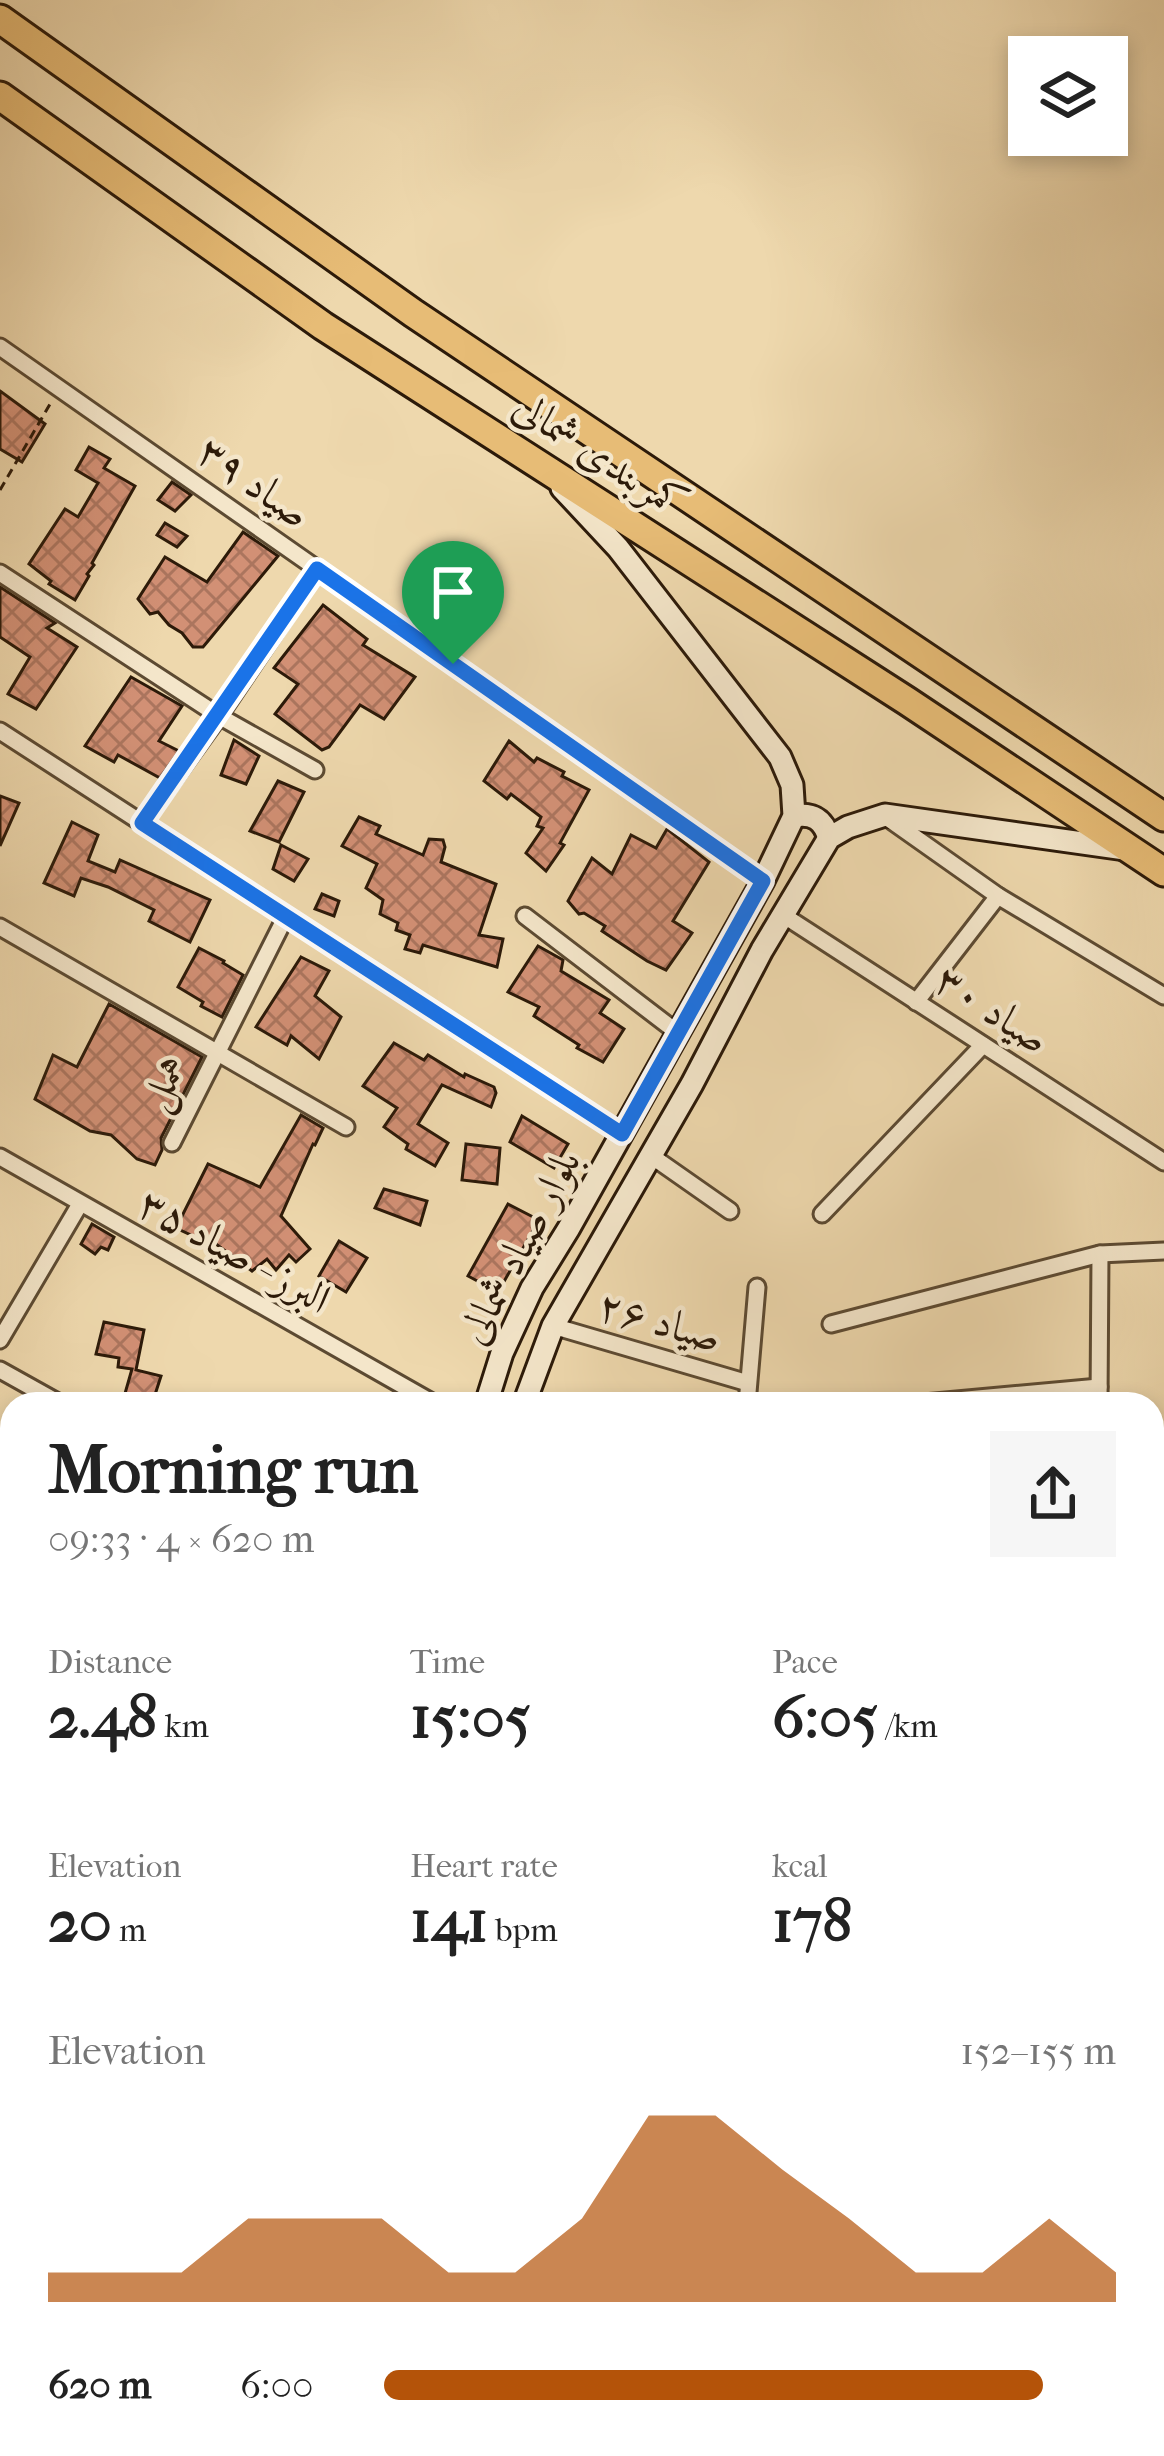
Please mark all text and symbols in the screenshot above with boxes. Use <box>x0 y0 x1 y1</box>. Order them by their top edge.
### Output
map controls <box>1008 36 1128 156</box>
button: layers <box>1008 36 1128 156</box>
street label: کمربندی شمالی <box>504 381 696 530</box>
street label: صیاد ۳۹ <box>188 426 320 539</box>
pin <box>402 541 504 664</box>
icon: arrive <box>420 559 486 625</box>
street label: صیاد ۳۰ <box>926 954 1058 1064</box>
street label: همل <box>129 1047 201 1120</box>
street label: بلوار صیاد شمالی <box>448 1141 591 1352</box>
street label: البرز - صیاد ۳۵ <box>130 1179 339 1324</box>
street label: صیاد ۲۶ <box>592 1280 727 1362</box>
button: share <box>990 1431 1116 1557</box>
text: Morning run <box>48 1432 418 1509</box>
text: 09:33 · 4 × 620 m <box>48 1516 314 1562</box>
text: Distance <box>48 1643 172 1682</box>
text: Time <box>410 1643 485 1682</box>
text: Pace <box>772 1643 838 1682</box>
text: 2.48 <box>48 1682 157 1753</box>
text: 15:05 <box>410 1682 531 1753</box>
text: 6:05 <box>772 1682 878 1753</box>
text: km <box>157 1707 209 1746</box>
text: /km <box>878 1707 938 1746</box>
text: Elevation <box>48 1847 181 1886</box>
text: Heart rate <box>410 1847 558 1886</box>
text: kcal <box>772 1847 828 1886</box>
text: 20 <box>48 1886 112 1957</box>
text: 141 <box>410 1886 488 1957</box>
text: 178 <box>772 1886 853 1957</box>
text: m <box>112 1911 146 1950</box>
text: bpm <box>488 1911 558 1950</box>
text: Elevation <box>48 2028 206 2074</box>
text: 152–155 m <box>960 2028 1116 2074</box>
text: 620 m <box>48 2362 151 2408</box>
text: 6:00 <box>240 2362 314 2408</box>

